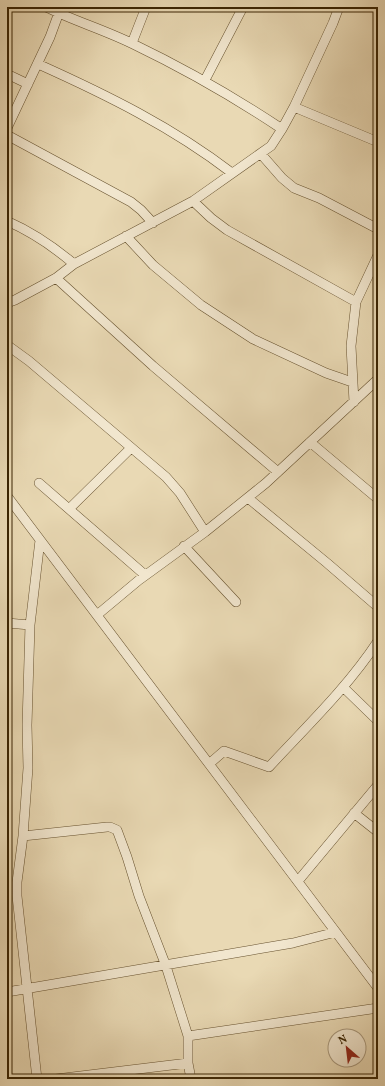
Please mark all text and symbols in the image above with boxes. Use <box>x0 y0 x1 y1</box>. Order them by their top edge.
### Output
north arrow <box>327 1028 367 1068</box>
text: N <box>336 1032 350 1049</box>

